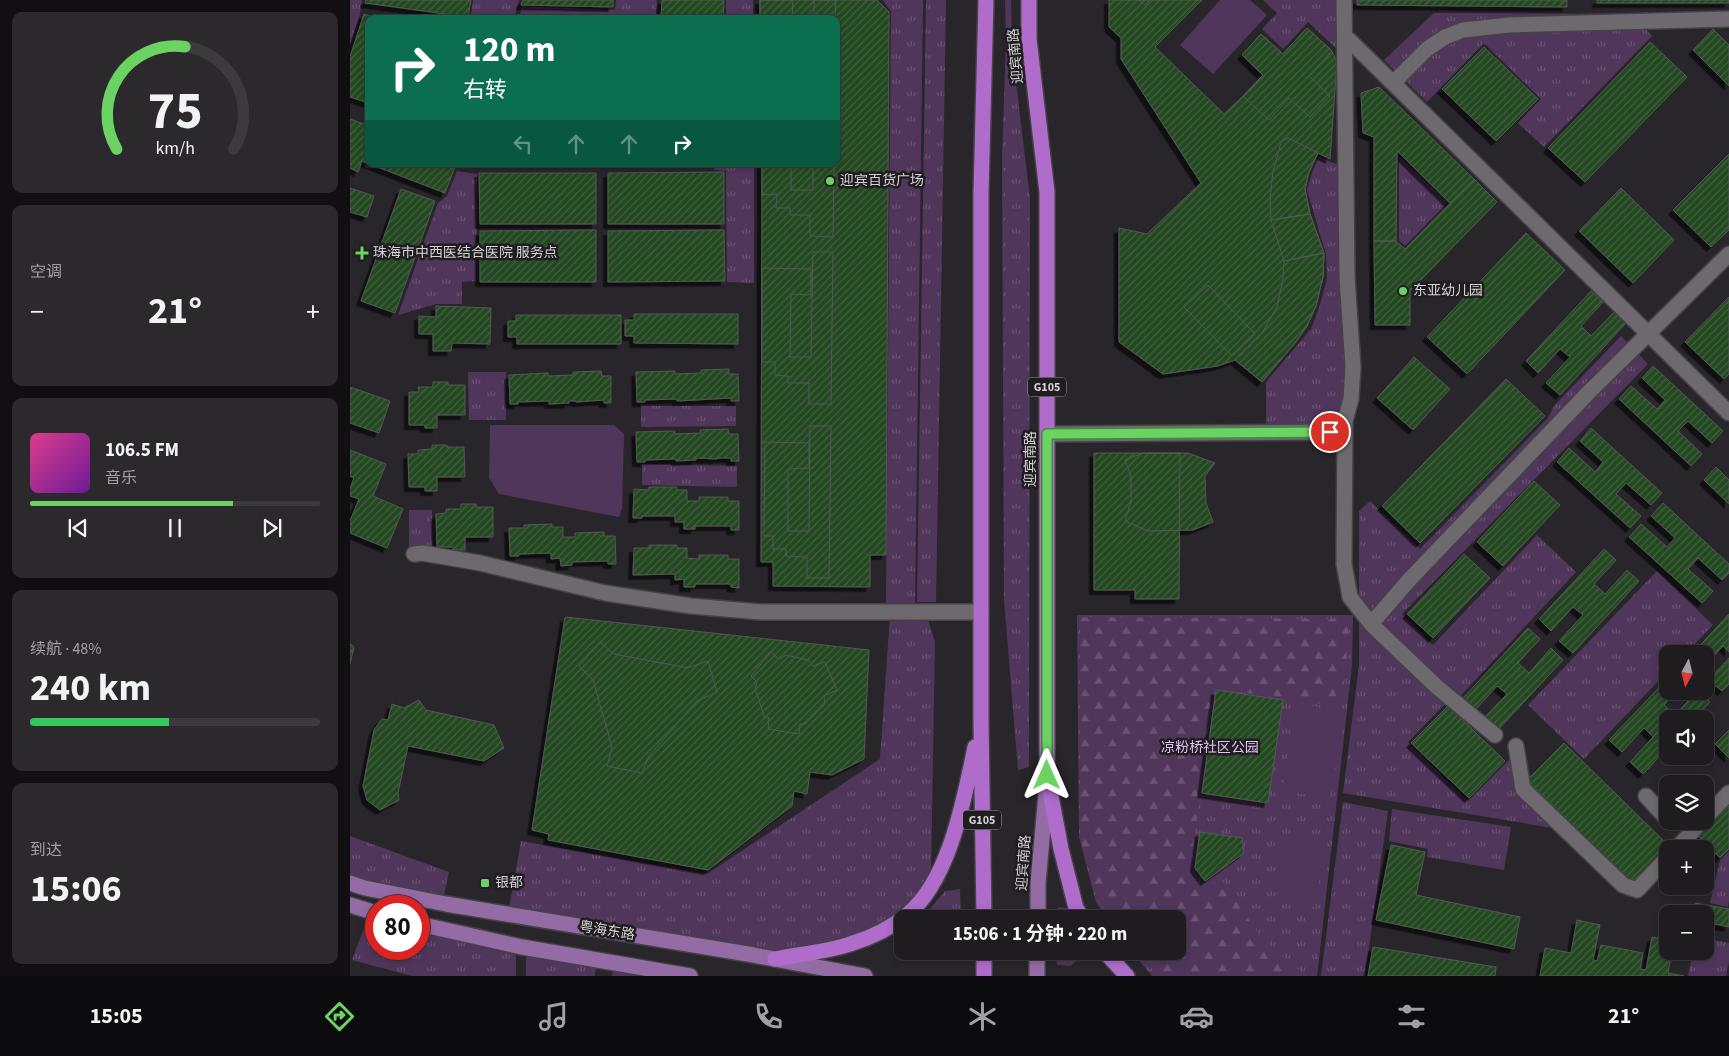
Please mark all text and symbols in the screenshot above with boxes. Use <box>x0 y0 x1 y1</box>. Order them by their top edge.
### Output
text: 120 m <box>463 25 555 75</box>
street label: 迎宾南路 <box>1004 27 1028 85</box>
icon: right <box>380 35 445 100</box>
text: 右转 <box>463 74 507 106</box>
text: 75 <box>148 75 202 149</box>
icon: left <box>509 130 537 158</box>
icon: ahead <box>562 130 590 158</box>
icon: ahead <box>615 130 643 158</box>
icon: right <box>668 130 696 158</box>
text: km/h <box>155 136 195 161</box>
place label: 迎宾百货广场 <box>840 171 924 191</box>
marker: 迎宾百货广场 <box>824 175 836 187</box>
place label: 珠海市中西医结合医院 服务点 <box>373 243 558 263</box>
marker: 珠海市中西医结合医院 服务点 <box>355 246 369 260</box>
text: 空调 <box>30 261 62 283</box>
place label: 东亚幼儿园 <box>1413 281 1483 301</box>
text: 21° <box>148 284 202 338</box>
marker: 东亚幼儿园 <box>1397 285 1409 297</box>
text: − <box>30 292 44 332</box>
text: + <box>306 292 320 332</box>
road number: G105 <box>1028 378 1066 397</box>
pin <box>1309 411 1351 453</box>
icon: arrive <box>1316 418 1344 446</box>
street label: 迎宾南路 <box>1021 431 1041 487</box>
text: 106.5 FM <box>105 437 179 464</box>
text: 音乐 <box>105 467 137 489</box>
icon: previous <box>64 514 92 542</box>
icon: pause <box>161 514 189 542</box>
icon: next <box>258 514 286 542</box>
text: 续航 · 48% <box>30 638 101 660</box>
north arrow <box>1659 645 1714 700</box>
map controls <box>1659 645 1714 960</box>
text: 240 km <box>30 661 151 715</box>
button: sound <box>1659 710 1714 765</box>
park label: 凉粉桥社区公园 <box>1161 738 1259 758</box>
position arrow <box>1020 748 1072 800</box>
button: layers <box>1659 775 1714 830</box>
road number: G105 <box>963 810 1001 830</box>
street label: 迎宾南路 <box>1012 834 1036 892</box>
text: 到达 <box>30 839 62 861</box>
button: + <box>1659 840 1714 895</box>
text: 15:06 <box>30 862 122 916</box>
place label: 银都 <box>495 873 523 893</box>
marker: 银都 <box>479 877 491 889</box>
speed limit sign: 80 <box>365 895 430 960</box>
button: − <box>1659 905 1714 960</box>
street label: 粤海东路 <box>578 917 636 945</box>
text: 15:06 · 1 分钟 · 220 m <box>953 921 1127 948</box>
icon: directions <box>322 999 357 1034</box>
icon: music <box>536 999 571 1034</box>
icon: phone <box>751 999 786 1034</box>
icon: climate <box>965 999 1000 1034</box>
icon: car <box>1179 999 1214 1034</box>
icon: filters <box>1394 999 1429 1034</box>
text: 15:05 <box>90 1000 143 1032</box>
text: 21° <box>1608 1000 1639 1032</box>

